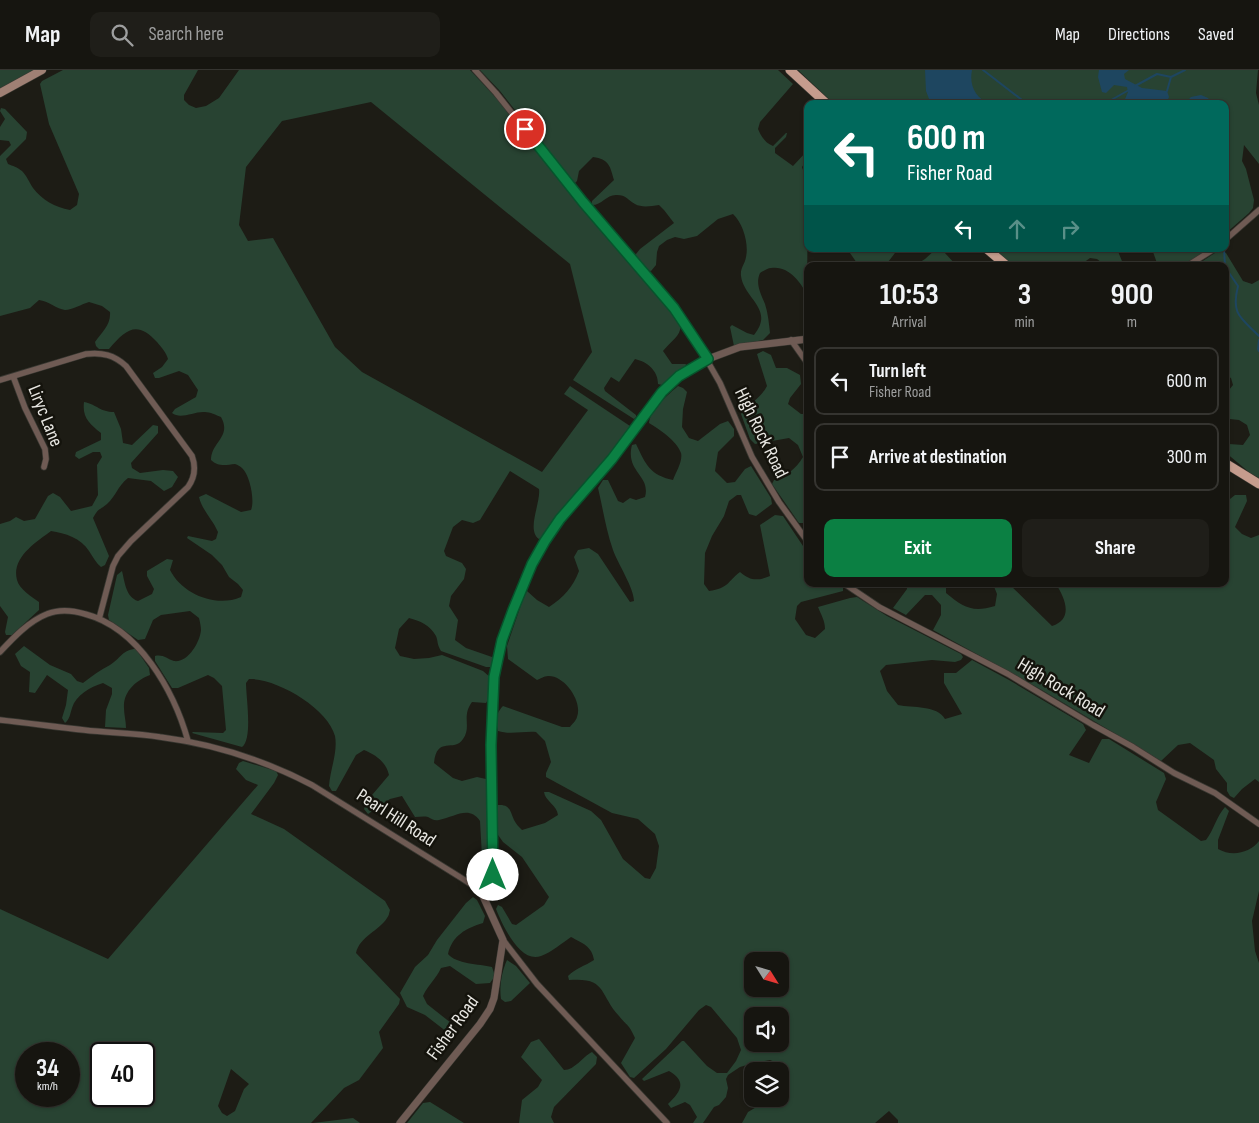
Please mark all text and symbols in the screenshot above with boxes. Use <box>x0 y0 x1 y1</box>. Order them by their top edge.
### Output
search box <box>90 12 440 57</box>
text: Map <box>25 20 60 49</box>
icon: search <box>108 21 136 49</box>
text: Search here <box>148 23 224 46</box>
text: Map <box>1055 24 1080 45</box>
text: Directions <box>1108 24 1170 45</box>
text: Saved <box>1198 24 1234 45</box>
pin <box>504 108 546 150</box>
icon: arrive <box>511 115 539 143</box>
text: 600 m <box>907 117 985 160</box>
icon: left <box>824 120 889 185</box>
text: Fisher Road <box>907 160 992 187</box>
icon: left <box>950 215 978 243</box>
icon: ahead <box>1003 215 1031 243</box>
icon: right <box>1056 215 1084 243</box>
text: 10:53 <box>880 277 939 313</box>
text: 3 <box>1018 277 1031 313</box>
text: 900 <box>1110 277 1153 313</box>
text: Arrival <box>892 313 926 332</box>
text: min <box>1015 313 1035 332</box>
text: m <box>1127 313 1137 332</box>
text: Turn left <box>869 360 926 383</box>
icon: left <box>826 367 854 395</box>
text: 600 m <box>1167 370 1207 393</box>
street label: Liryc Lane <box>22 382 68 450</box>
text: Fisher Road <box>869 383 931 402</box>
street label: High Rock Road <box>729 384 793 482</box>
icon: arrive <box>826 443 854 471</box>
text: Arrive at destination <box>869 446 1007 469</box>
text: 300 m <box>1167 446 1207 469</box>
button: Exit <box>824 519 1012 577</box>
button: Share <box>1022 519 1209 577</box>
street label: High Rock Road <box>1013 653 1109 723</box>
street label: Pearl Hill Road <box>352 784 440 852</box>
position arrow <box>466 848 518 900</box>
north arrow <box>744 952 789 998</box>
map controls <box>744 952 789 1107</box>
street label: Fisher Road <box>422 991 484 1065</box>
button: sound <box>744 1007 789 1052</box>
speed limit sign: 40 <box>90 1042 155 1107</box>
text: 34 <box>36 1053 59 1084</box>
button: layers <box>744 1062 789 1107</box>
text: km/h <box>37 1079 58 1094</box>

